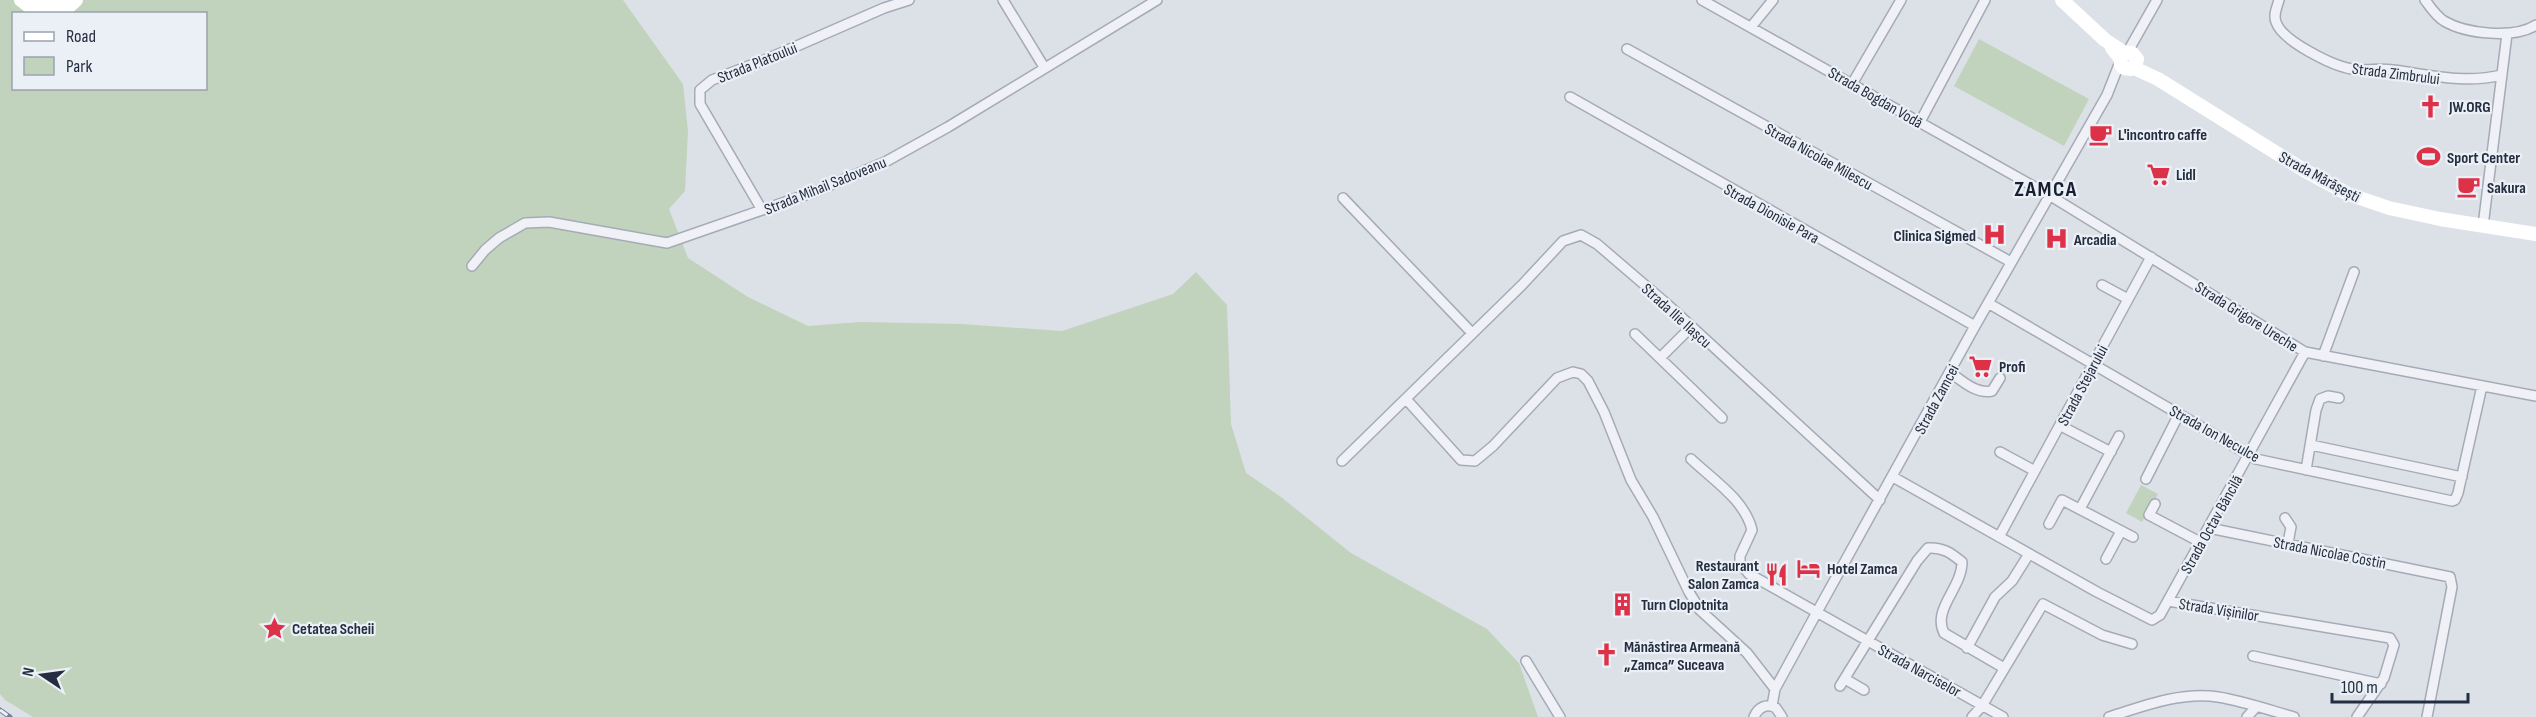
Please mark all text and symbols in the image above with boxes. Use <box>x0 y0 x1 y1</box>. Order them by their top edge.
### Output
legend <box>12 12 207 90</box>
text: Road <box>66 26 96 47</box>
street label: Strada Platoului <box>715 39 800 88</box>
text: Park <box>66 56 92 77</box>
street label: Strada Zimbrului <box>2351 60 2441 89</box>
street label: Strada Bogdan Vodă <box>1825 64 1926 133</box>
church icon: JW.ORG <box>2418 93 2444 119</box>
place label: JW.ORG <box>2448 98 2491 117</box>
street label: Strada Nicolae Milescu <box>1761 120 1876 195</box>
cafe icon: L'incontro caffe <box>2087 121 2113 147</box>
place label: L'incontro caffe <box>2118 126 2207 145</box>
sports icon: Sport Center <box>2416 144 2442 170</box>
street label: Strada Mărășești <box>2275 148 2363 207</box>
place label: Sport Center <box>2447 149 2520 168</box>
street label: Strada Mihail Sadoveanu <box>762 153 889 220</box>
supermarket icon: Lidl <box>2145 161 2171 187</box>
place label: Lidl <box>2176 166 2196 185</box>
cafe icon: Sakura <box>2456 174 2482 200</box>
district label: ZAMCA <box>2014 176 2078 203</box>
place label: Sakura <box>2487 179 2526 198</box>
street label: Strada Dionisie Para <box>1720 180 1822 248</box>
hospital icon: Clinica Sigmed <box>1981 222 2007 248</box>
hospital icon: Arcadia <box>2043 226 2069 252</box>
place label: Clinica Sigmed <box>1893 227 1976 246</box>
place label: Arcadia <box>2073 231 2117 250</box>
street label: Strada Grigore Ureche <box>2191 278 2301 357</box>
street label: Strada Ilie Ilașcu <box>1637 280 1715 352</box>
street label: Strada Stejarului <box>2054 342 2113 429</box>
supermarket icon: Profi <box>1968 353 1994 379</box>
place label: Profi <box>1999 358 2025 377</box>
street label: Strada Zamcei <box>1911 362 1964 438</box>
street label: Strada Ion Neculce <box>2166 402 2263 467</box>
street label: Strada Octav Băncilă <box>2177 472 2247 577</box>
street label: Strada Nicolae Costin <box>2272 533 2388 574</box>
hotel icon: Hotel Zamca <box>1796 555 1822 581</box>
place label: Restaurant Salon Zamca <box>1688 557 1759 594</box>
place label: Hotel Zamca <box>1827 560 1898 579</box>
restaurant icon: Restaurant Salon Zamca <box>1764 561 1790 587</box>
building icon: Turn Clopotnita <box>1610 591 1636 617</box>
street label: Strada Vișinilor <box>2178 595 2260 626</box>
place label: Turn Clopotnita <box>1641 596 1728 615</box>
place icon: Cetatea Scheii <box>261 615 287 641</box>
place label: Cetatea Scheii <box>292 620 374 639</box>
place label: Mănăstirea Armeană „Zamca” Suceava <box>1624 638 1740 675</box>
street label: Strada Narciselor <box>1874 641 1964 702</box>
church icon: Mănăstirea Armeană „Zamca” Suceava <box>1593 642 1619 668</box>
north arrow <box>12 645 72 705</box>
text: N <box>19 666 39 678</box>
scale bar <box>2332 666 2468 704</box>
text: 100 m <box>2341 677 2378 698</box>

